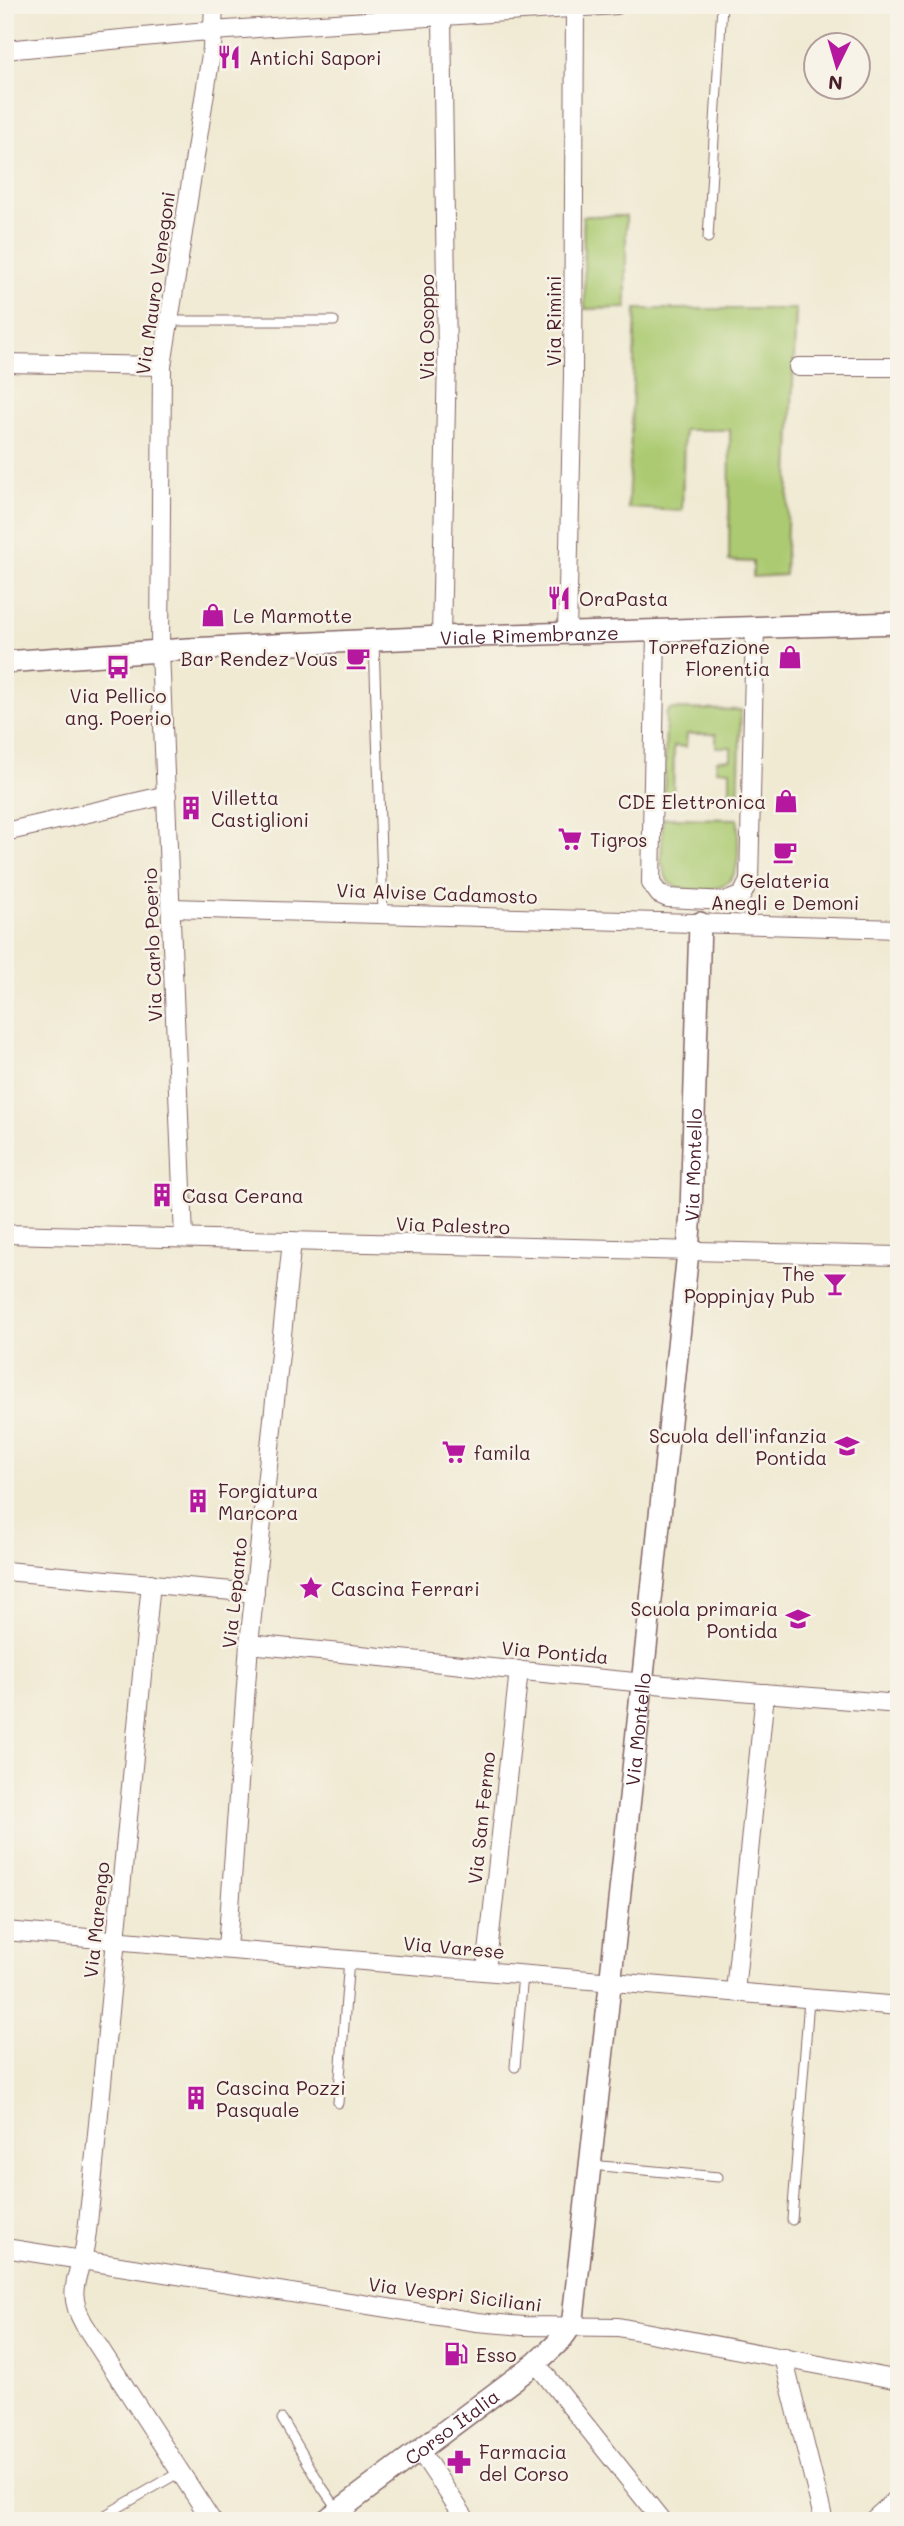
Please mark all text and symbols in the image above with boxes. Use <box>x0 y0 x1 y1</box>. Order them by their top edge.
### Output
north arrow <box>802 32 872 102</box>
restaurant icon: Antichi Sapori <box>215 43 243 71</box>
place label: Antichi Sapori <box>249 45 382 70</box>
text: N <box>827 70 844 97</box>
street label: Via Mauro Venegoni <box>130 190 180 376</box>
street label: Via Osoppo <box>414 274 439 380</box>
street label: Via Rimini <box>541 275 566 367</box>
restaurant icon: OraPasta <box>545 584 573 612</box>
place label: OraPasta <box>579 586 668 611</box>
shop icon: Le Marmotte <box>199 601 227 629</box>
place label: Le Marmotte <box>233 603 352 628</box>
street label: Viale Rimembranze <box>439 619 619 650</box>
place label: Torrefazione Florentia <box>648 634 770 681</box>
shop icon: Torrefazione Florentia <box>776 643 804 671</box>
cafe icon: Bar Rendez Vous <box>344 644 372 672</box>
place label: Bar Rendez Vous <box>181 646 338 671</box>
bus stop icon: Via Pellico ang. Poerio <box>104 653 132 681</box>
place label: Via Pellico ang. Poerio <box>65 683 171 730</box>
place label: Villetta Castiglioni <box>211 785 309 832</box>
shop icon: CDE Elettronica <box>772 787 800 815</box>
place label: CDE Elettronica <box>618 789 766 814</box>
building icon: Villetta Castiglioni <box>177 794 205 822</box>
supermarket icon: Tigros <box>556 825 584 853</box>
place label: Tigros <box>590 827 647 852</box>
cafe icon: Gelateria Anegli e Demoni <box>771 838 799 866</box>
street label: Via Carlo Poerio <box>137 867 167 1023</box>
place label: Gelateria Anegli e Demoni <box>711 868 859 915</box>
street label: Via Alvise Cadamosto <box>336 877 538 909</box>
street label: Via Montello <box>678 1108 707 1223</box>
building icon: Casa Cerana <box>148 1181 176 1209</box>
place label: Casa Cerana <box>182 1183 304 1208</box>
street label: Via Palestro <box>395 1211 511 1239</box>
place label: The Poppinjay Pub <box>684 1261 815 1308</box>
bar icon: The Poppinjay Pub <box>821 1270 849 1298</box>
place label: Scuola dell'infanzia Pontida <box>649 1423 827 1470</box>
school or university icon: Scuola dell'infanzia Pontida <box>833 1432 861 1460</box>
supermarket icon: famila <box>440 1438 468 1466</box>
place label: famila <box>474 1440 531 1465</box>
place label: Forgiatura Marcora <box>218 1478 318 1525</box>
building icon: Forgiatura Marcora <box>184 1487 212 1515</box>
street label: Via Lepanto <box>216 1536 252 1650</box>
place icon: Cascina Ferrari <box>297 1574 325 1602</box>
place label: Cascina Ferrari <box>331 1576 480 1601</box>
place label: Scuola primaria Pontida <box>631 1596 778 1643</box>
school or university icon: Scuola primaria Pontida <box>784 1605 812 1633</box>
street label: Via Pontida <box>500 1635 610 1669</box>
street label: Via Montello <box>619 1671 656 1787</box>
street label: Via San Fermo <box>462 1750 500 1886</box>
street label: Via Marengo <box>77 1860 115 1980</box>
street label: Via Varese <box>402 1930 506 1964</box>
place label: Cascina Pozzi Pasquale <box>216 2075 346 2122</box>
building icon: Cascina Pozzi Pasquale <box>182 2084 210 2112</box>
street label: Via Vespri Siciliani <box>367 2271 543 2317</box>
fuel station icon: Esso <box>442 2340 470 2368</box>
place label: Esso <box>476 2342 517 2367</box>
street label: Corso Italia <box>399 2383 504 2470</box>
place label: Farmacia del Corso <box>479 2439 569 2486</box>
pharmacy icon: Farmacia del Corso <box>445 2448 473 2476</box>

